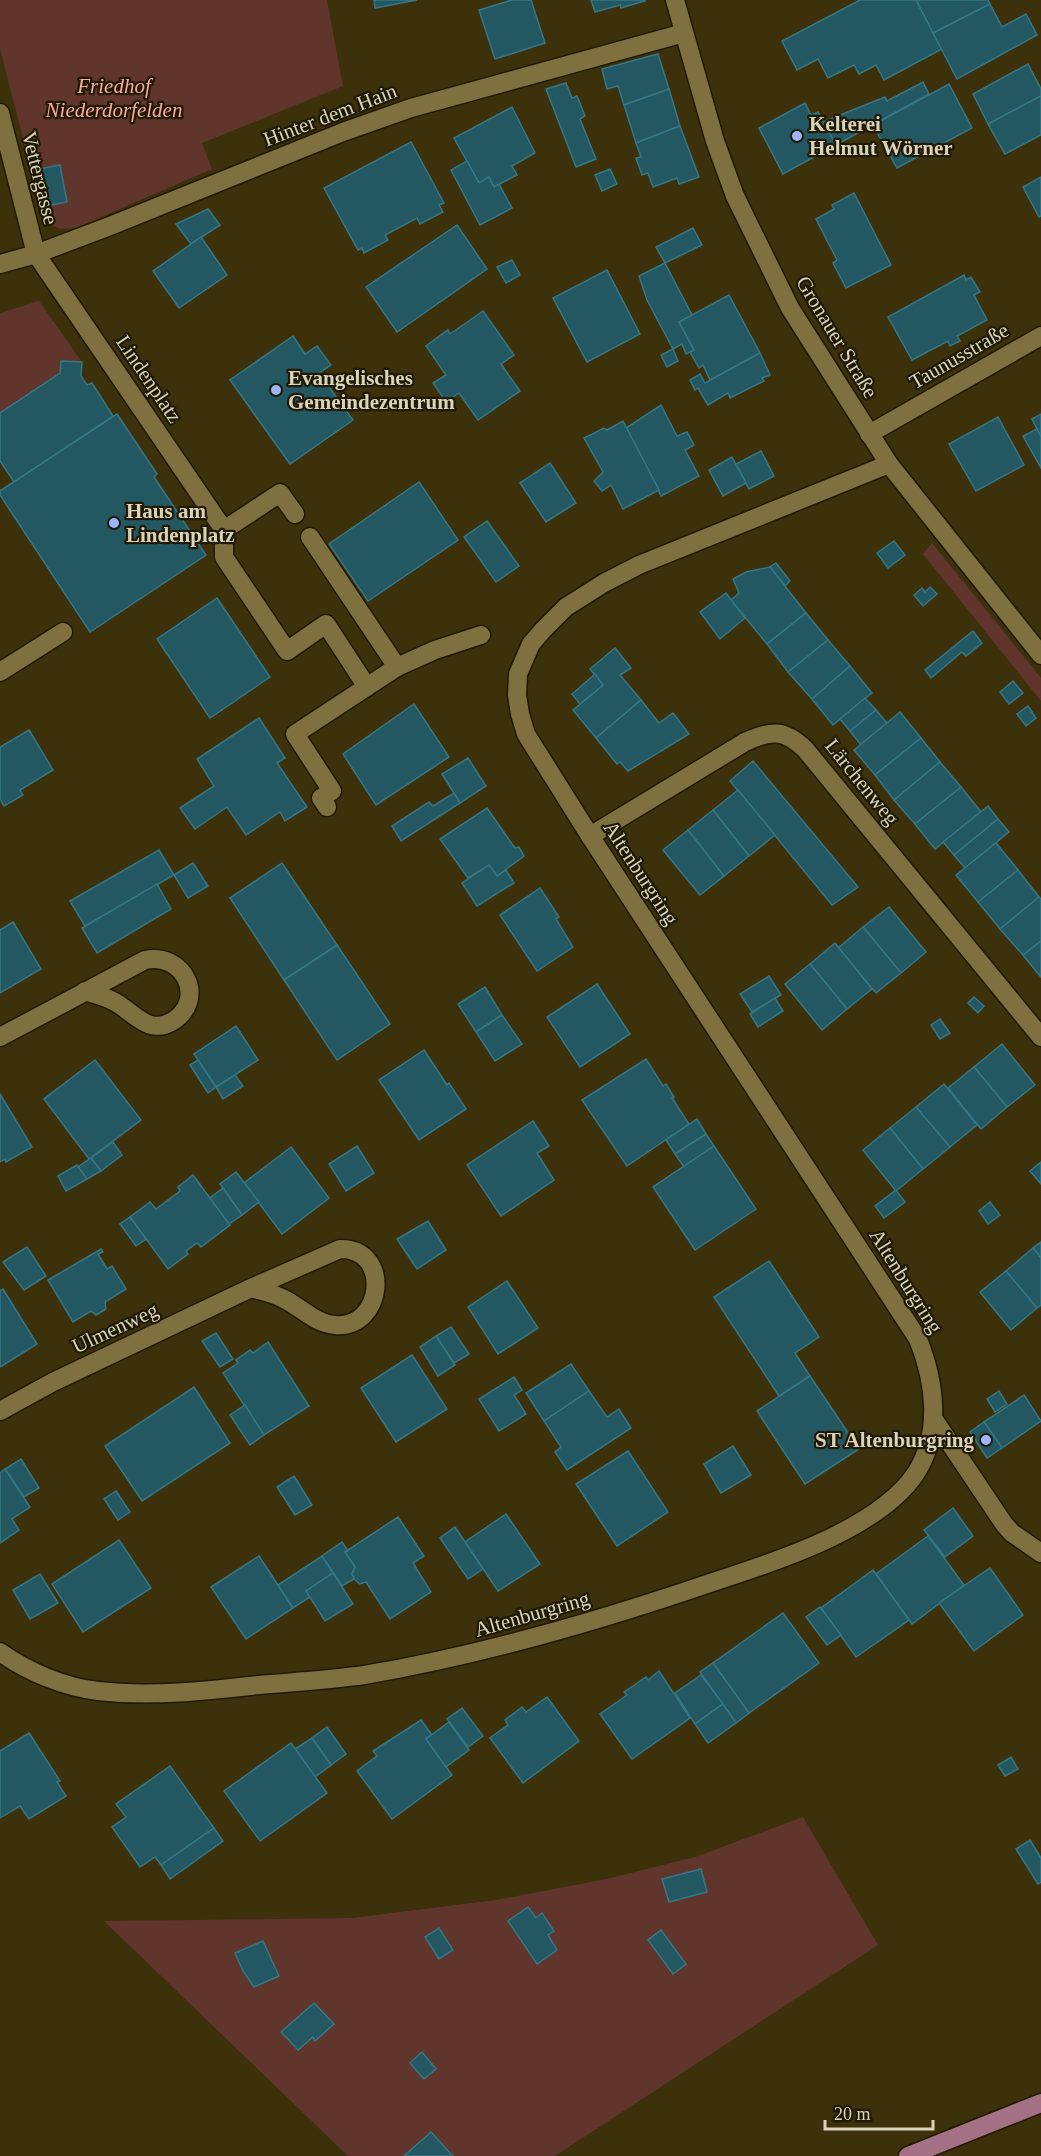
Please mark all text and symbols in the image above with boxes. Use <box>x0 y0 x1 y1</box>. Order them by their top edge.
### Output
park label: Friedhof Niederdorfelden <box>45 74 182 122</box>
street label: Hinter dem Hain <box>260 78 401 151</box>
place label: Kelterei Helmut Wörner <box>809 112 953 160</box>
street label: Vettergasse <box>17 129 63 227</box>
marker: Kelterei Helmut Wörner <box>790 129 804 143</box>
street label: Gronauer Straße <box>791 272 883 402</box>
street label: Taunusstraße <box>905 318 1013 394</box>
street label: Lindenplatz <box>111 331 187 427</box>
place label: Evangelisches Gemeindezentrum <box>288 366 455 414</box>
marker: Evangelisches Gemeindezentrum <box>269 383 283 397</box>
place label: Haus am Lindenplatz <box>126 499 235 547</box>
marker: Haus am Lindenplatz <box>107 516 121 530</box>
street label: Lärchenweg <box>820 734 904 830</box>
street label: Altenburgring <box>599 817 684 930</box>
street label: Altenburgring <box>864 1224 948 1338</box>
street label: Ulmenweg <box>68 1297 162 1358</box>
place label: ST Altenburgring <box>815 1428 974 1452</box>
marker: ST Altenburgring <box>979 1433 993 1447</box>
street label: Altenburgring <box>472 1586 593 1642</box>
scale bar <box>825 2093 933 2131</box>
text: 20 m <box>834 2104 871 2124</box>

